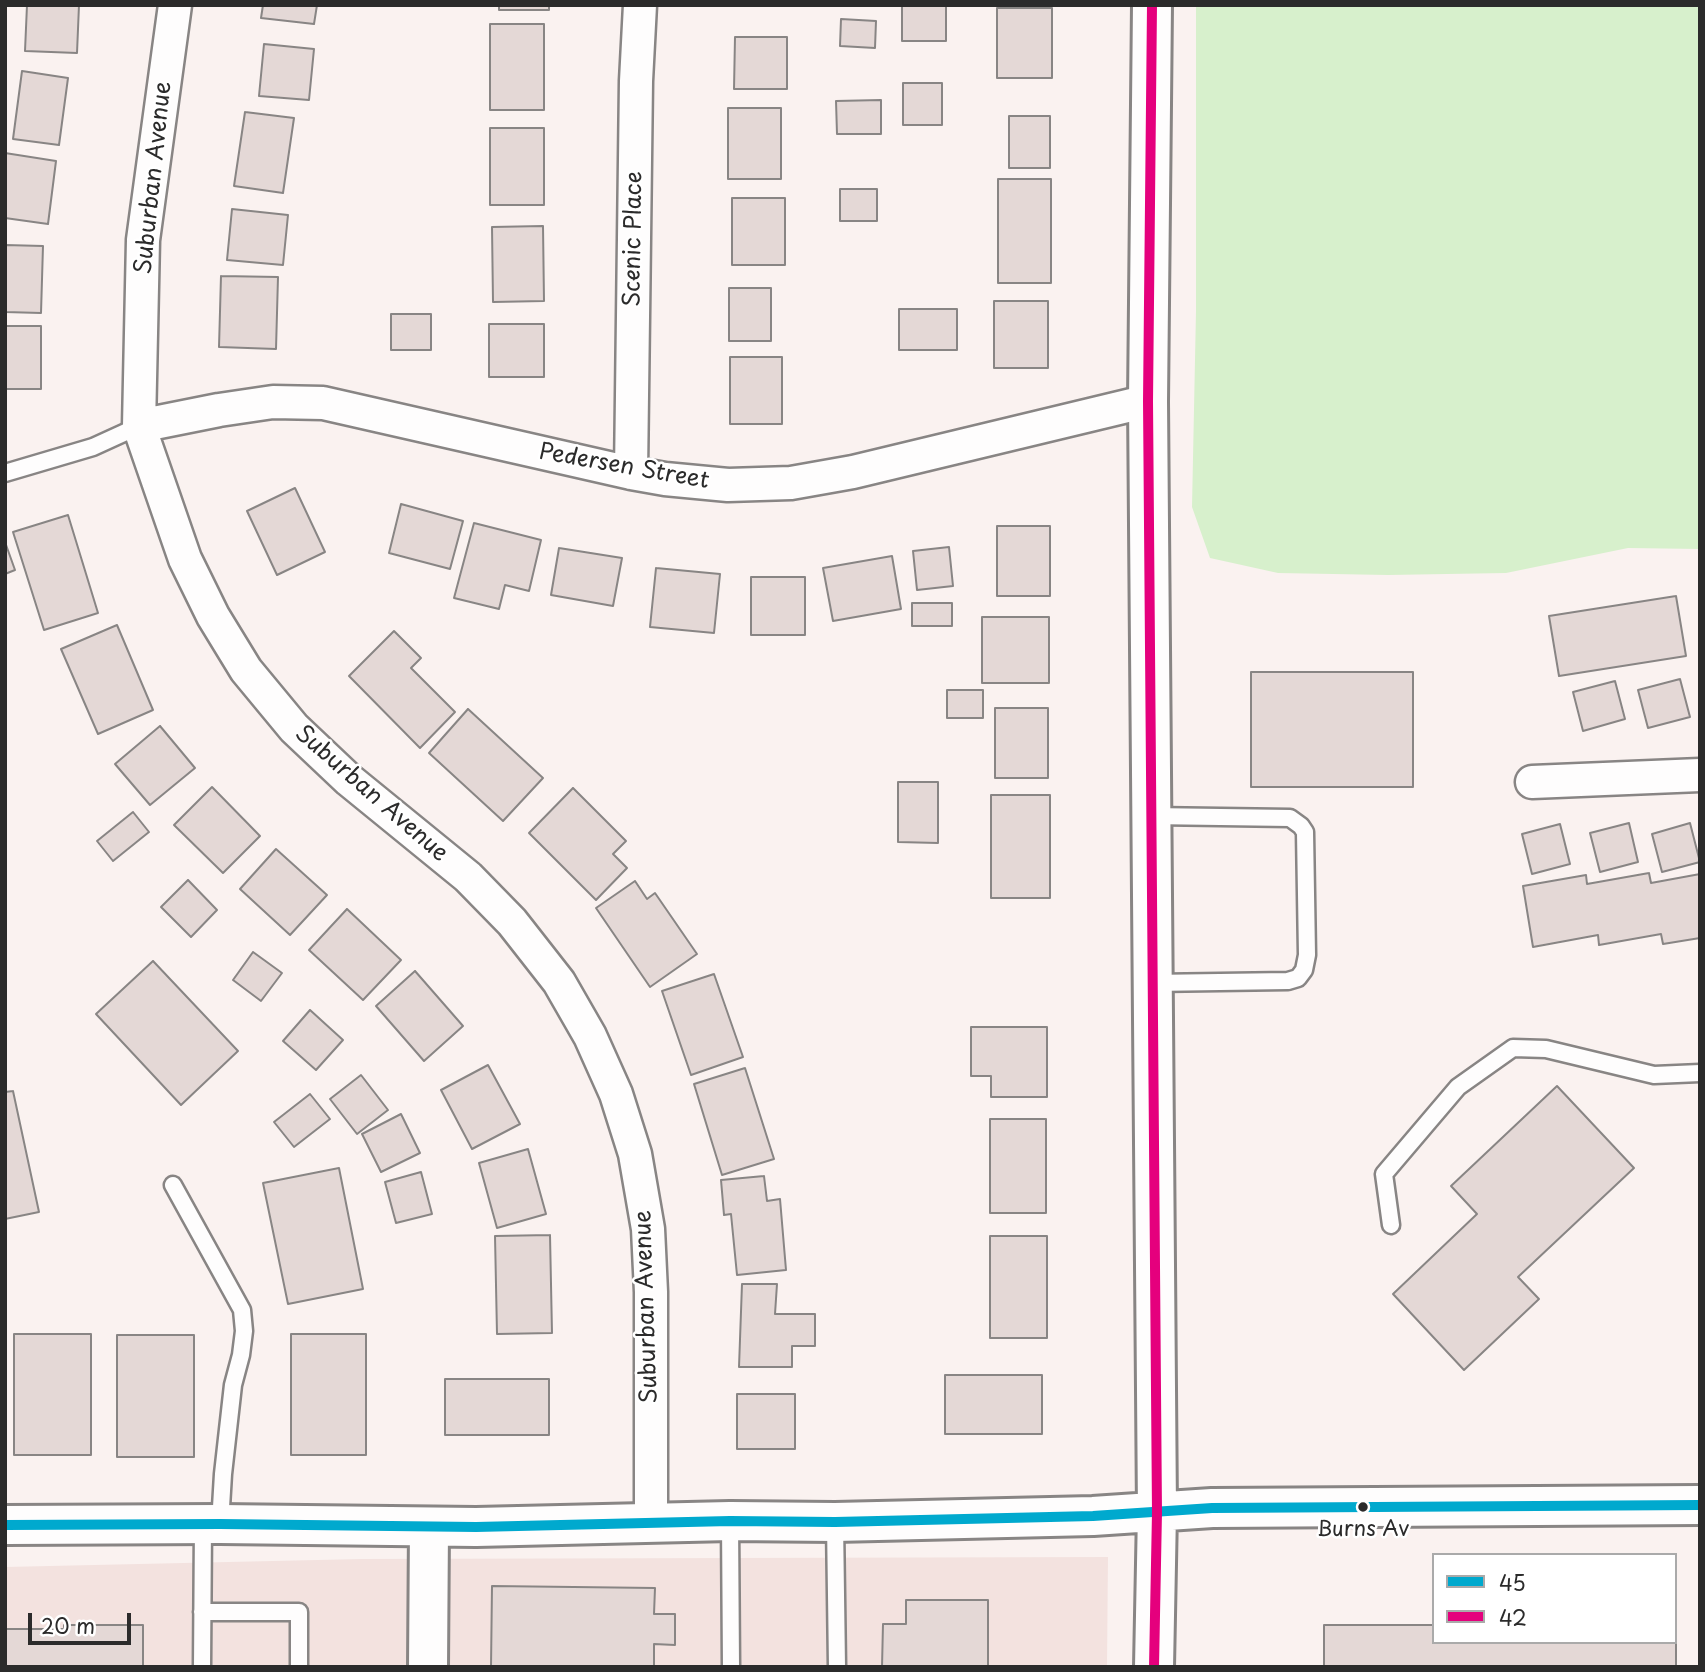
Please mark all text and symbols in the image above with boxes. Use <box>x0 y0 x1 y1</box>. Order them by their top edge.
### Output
street label: Suburban Avenue <box>130 80 178 276</box>
street label: Scenic Place <box>619 171 649 307</box>
street label: Pedersen Street <box>537 438 711 496</box>
street label: Suburban Avenue <box>289 720 453 868</box>
street label: Suburban Avenue <box>630 1210 664 1404</box>
marker: Burns Av <box>1356 1500 1370 1514</box>
place label: Burns Av <box>1317 1517 1409 1543</box>
legend <box>1432 1553 1677 1644</box>
text: 45 <box>1499 1566 1526 1598</box>
scale bar <box>32 1598 135 1642</box>
text: 42 <box>1499 1601 1527 1633</box>
text: 20 m <box>41 1609 95 1641</box>

